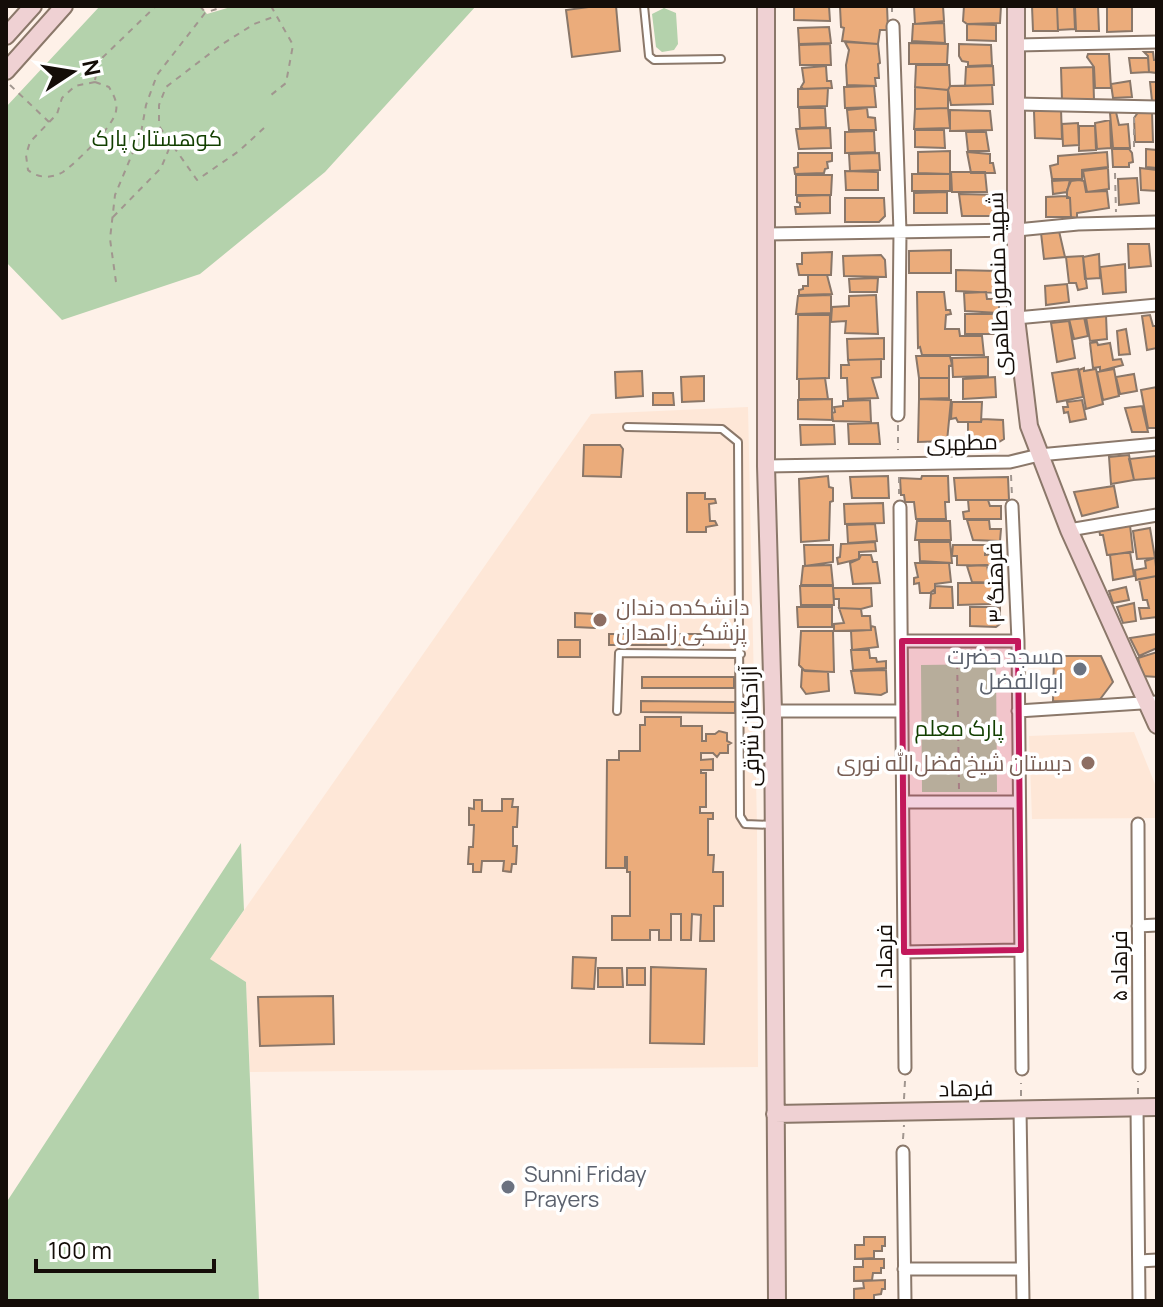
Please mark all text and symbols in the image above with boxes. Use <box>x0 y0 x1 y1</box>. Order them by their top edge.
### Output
north arrow <box>32 32 112 112</box>
text: N <box>75 57 108 79</box>
park label: کوهستان پارک <box>92 123 222 153</box>
street label: شهید منصور طاهری <box>980 191 1016 377</box>
street label: مطهری <box>926 426 998 458</box>
street label: فرهنگ ۳ <box>979 542 1011 624</box>
place label: دانشکده دندان پزشکی زاهدان <box>616 592 750 647</box>
marker: دانشکده دندان پزشکی زاهدان <box>591 611 609 629</box>
place label: مسجد حضرت ابوالفضل <box>947 641 1064 696</box>
marker: مسجد حضرت ابوالفضل <box>1071 660 1089 678</box>
street label: آزادگان شرقی <box>734 665 766 787</box>
park label: پارک معلم <box>914 713 1004 744</box>
place label: دبستان شیخ فضل‌الله نوری <box>837 748 1072 778</box>
marker: دبستان شیخ فضل‌الله نوری <box>1079 754 1097 772</box>
street label: فرهاد ۱ <box>869 924 899 990</box>
street label: فرهاد ۵ <box>1104 931 1134 1002</box>
street label: فرهاد <box>938 1073 994 1103</box>
place label: Sunni Friday Prayers <box>524 1159 647 1214</box>
marker: Sunni Friday Prayers <box>499 1178 517 1196</box>
scale bar <box>36 1223 214 1273</box>
text: 100 m <box>48 1233 112 1266</box>

